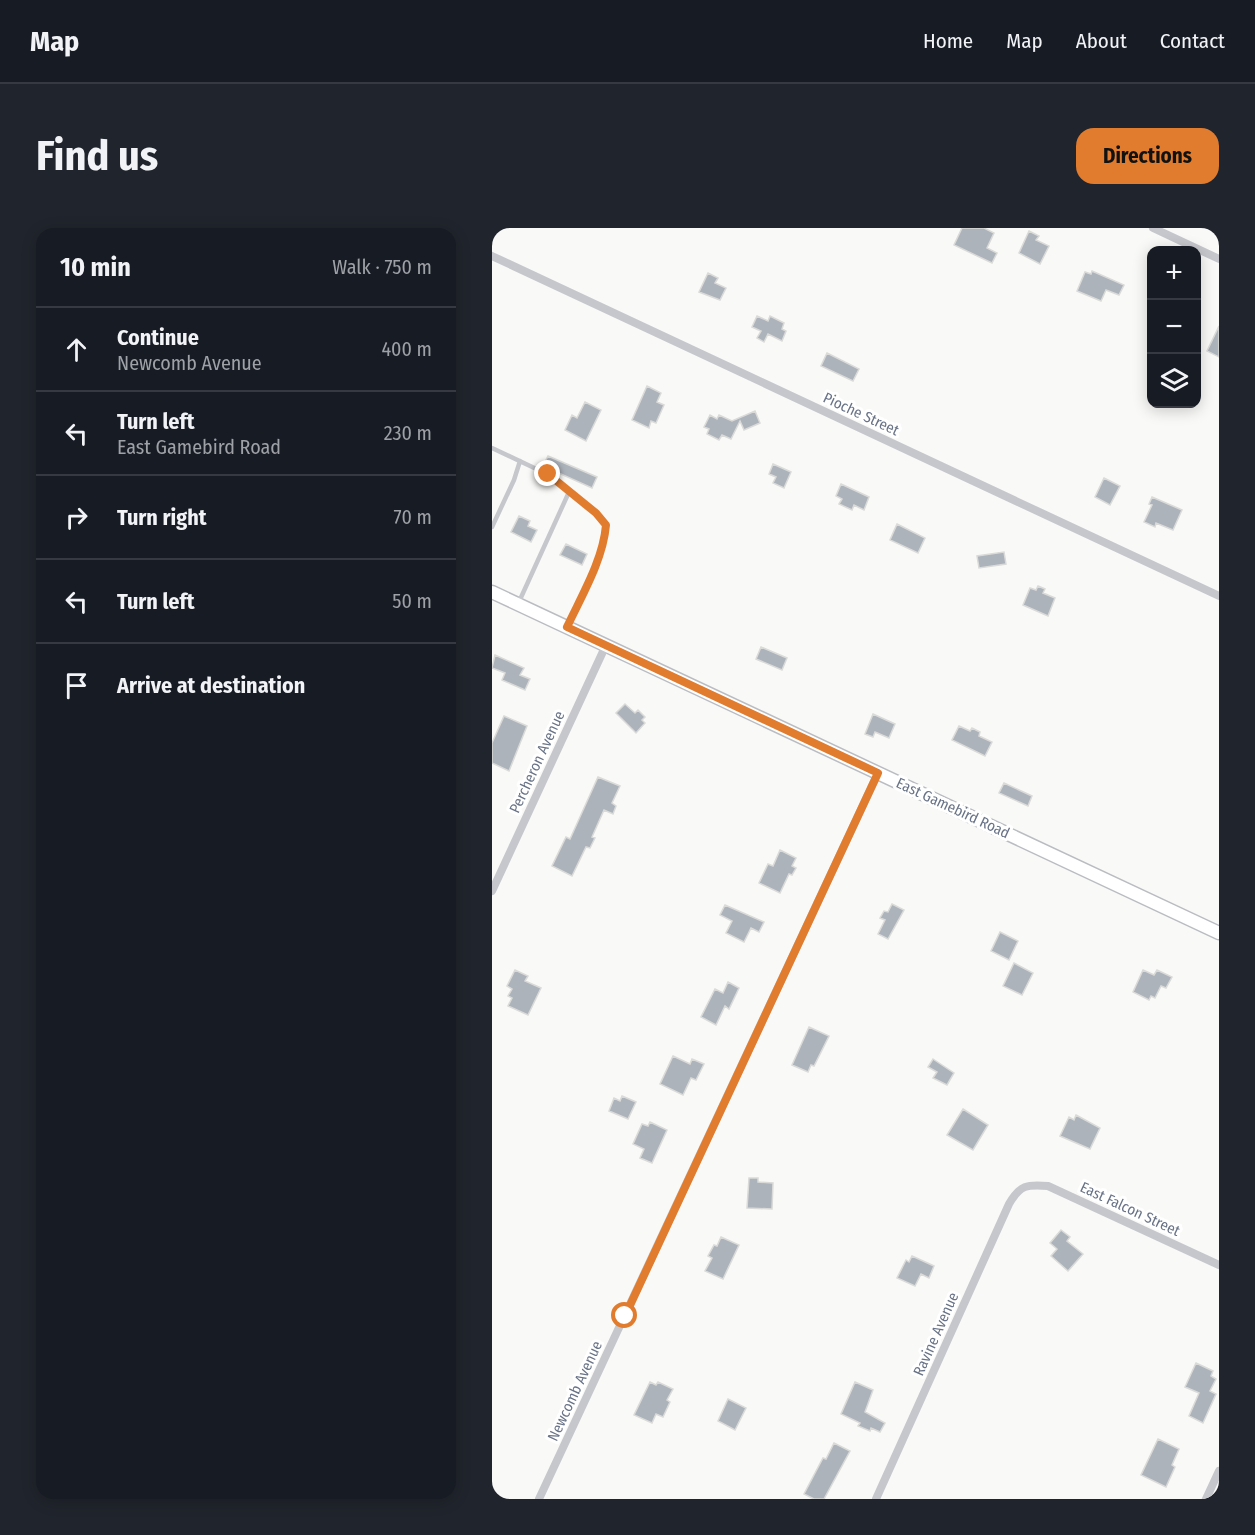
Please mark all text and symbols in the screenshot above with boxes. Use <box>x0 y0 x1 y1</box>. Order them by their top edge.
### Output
text: Map <box>30 25 79 58</box>
text: Home <box>923 28 973 54</box>
text: Map <box>1006 28 1043 54</box>
text: About <box>1076 28 1127 54</box>
text: Contact <box>1160 28 1225 54</box>
button: Directions <box>1076 128 1219 184</box>
text: Find us <box>36 131 158 181</box>
map controls <box>1147 246 1201 408</box>
button: + <box>1147 246 1201 300</box>
text: 10 min <box>60 252 131 283</box>
text: Walk · 750 m <box>332 255 432 279</box>
button: − <box>1147 300 1201 354</box>
text: Continue <box>117 324 199 351</box>
icon: ahead <box>60 333 93 366</box>
text: 400 m <box>381 337 432 361</box>
text: Newcomb Avenue <box>117 351 262 375</box>
button: layers <box>1147 354 1201 408</box>
street label: Pioche Street <box>820 389 902 439</box>
text: Turn left <box>117 408 195 435</box>
icon: left <box>60 417 93 450</box>
text: 230 m <box>384 421 432 445</box>
text: East Gamebird Road <box>117 435 281 459</box>
route end <box>534 460 560 486</box>
icon: right <box>60 501 93 534</box>
text: Turn right <box>117 504 206 531</box>
text: 70 m <box>394 505 432 529</box>
icon: left <box>60 585 93 618</box>
text: Turn left <box>117 588 195 615</box>
text: 50 m <box>392 589 432 613</box>
icon: arrive <box>60 669 93 702</box>
text: Arrive at destination <box>117 672 305 699</box>
street label: Percheron Avenue <box>505 708 569 816</box>
street label: East Gamebird Road <box>893 774 1013 842</box>
street label: East Falcon Street <box>1077 1178 1183 1240</box>
street label: Ravine Avenue <box>910 1289 962 1379</box>
route start <box>611 1302 637 1328</box>
street label: Newcomb Avenue <box>544 1338 606 1444</box>

